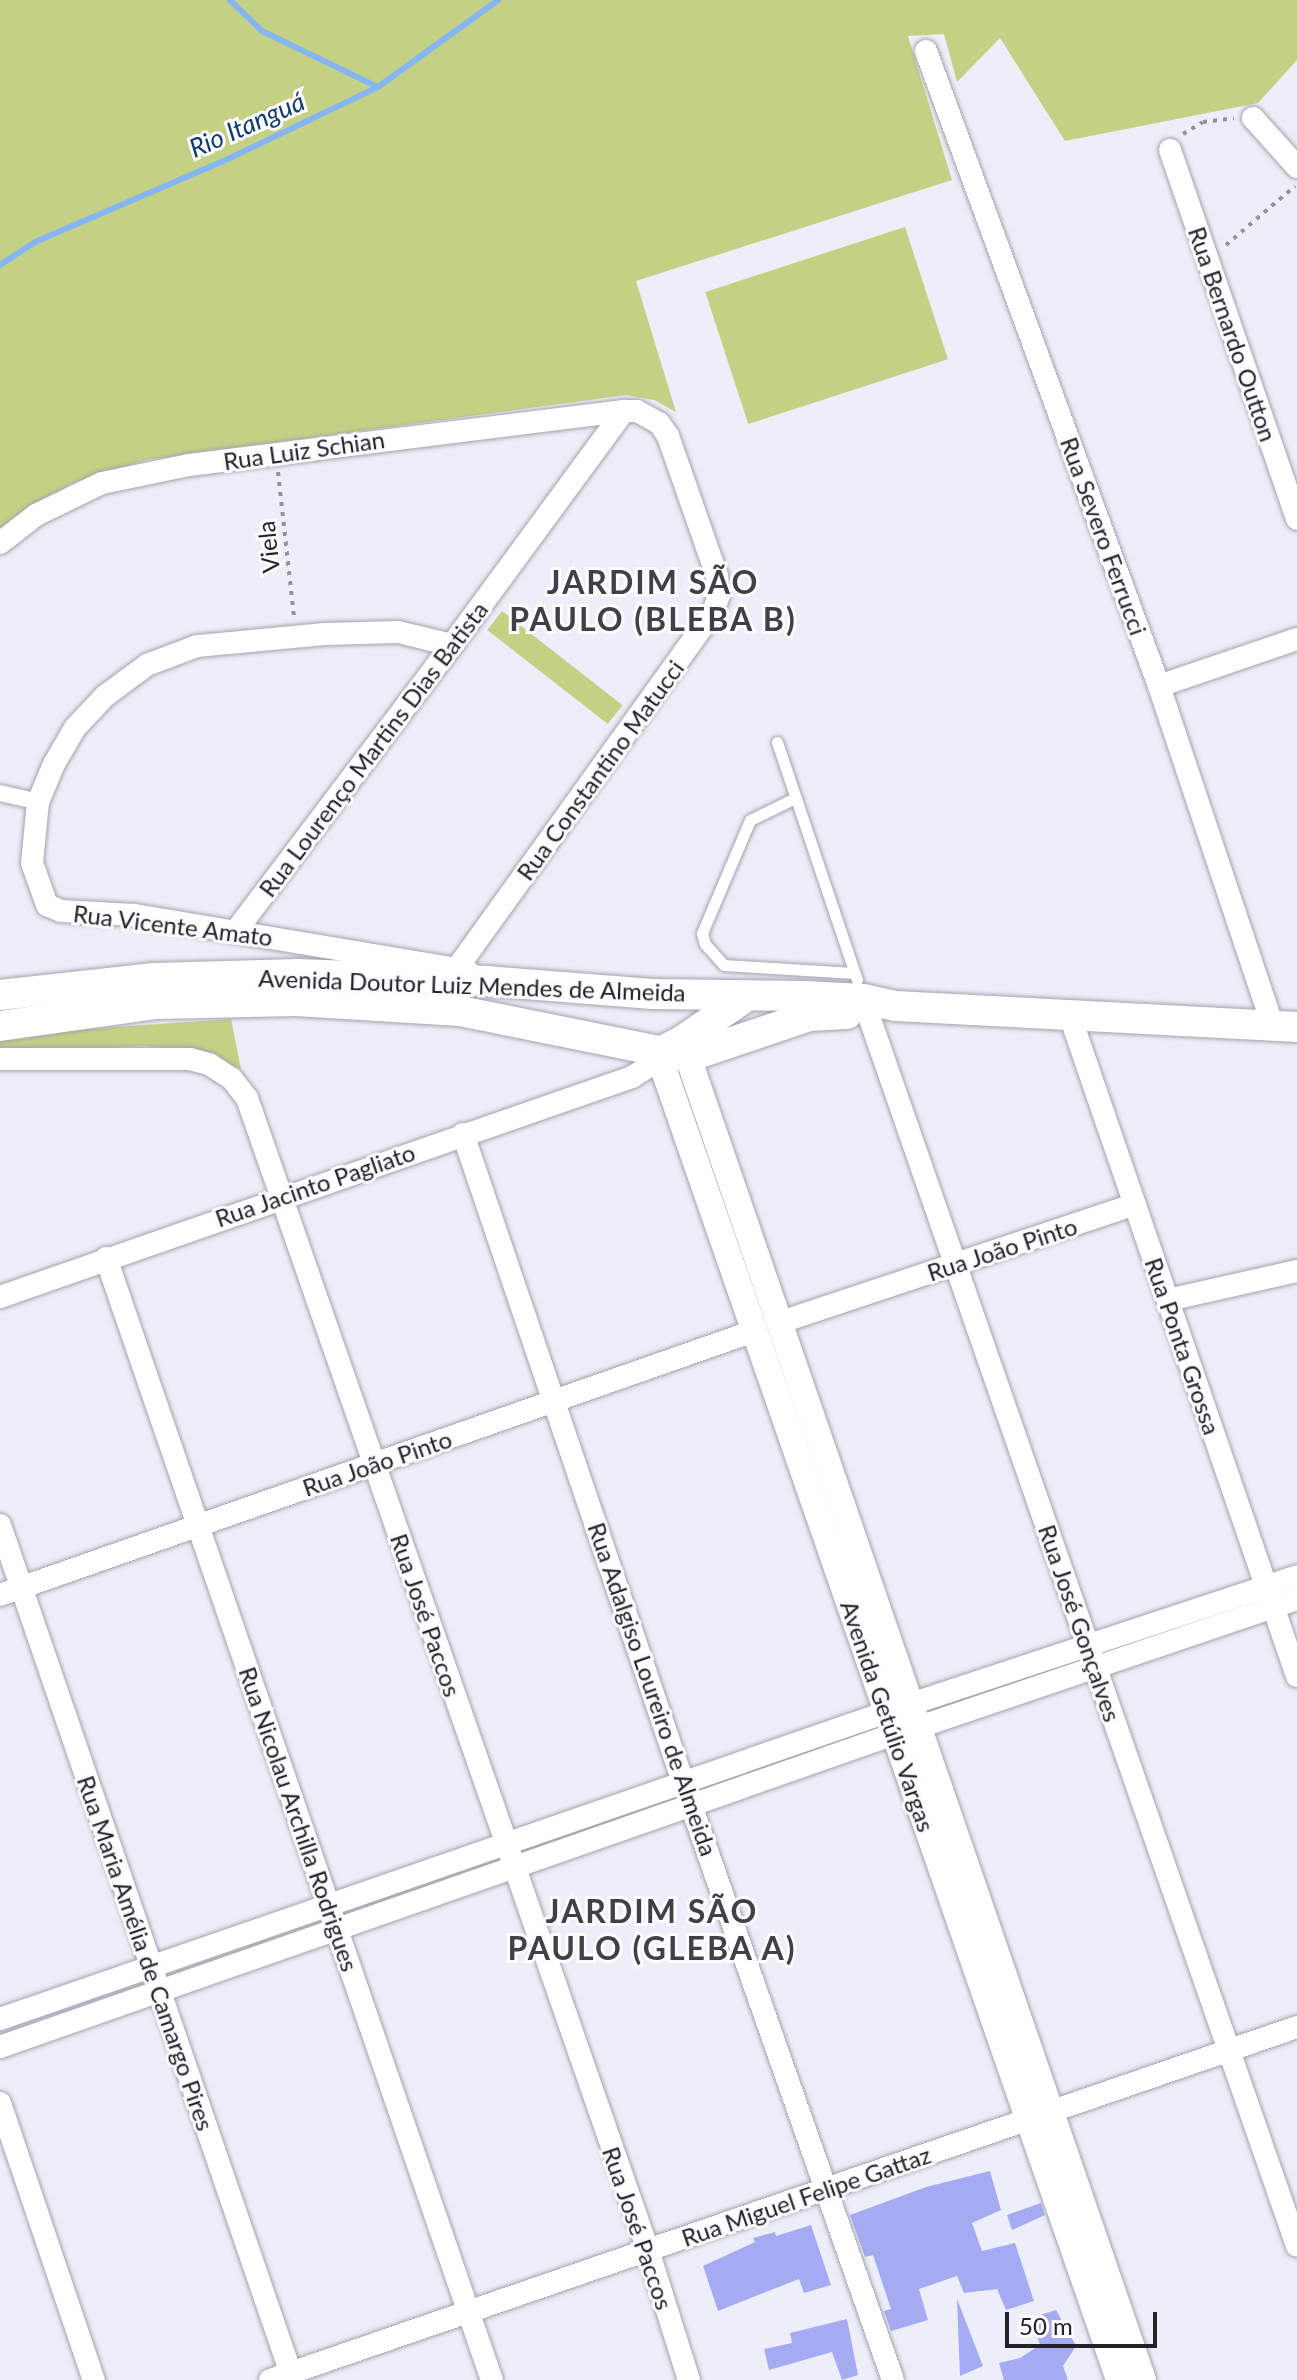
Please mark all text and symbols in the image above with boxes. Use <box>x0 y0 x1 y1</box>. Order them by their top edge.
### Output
water label: Rio Itanguá <box>185 86 309 164</box>
street label: Rua Bernardo Outton <box>1183 223 1283 445</box>
street label: Rua Luiz Schian <box>221 424 387 476</box>
street label: Rua Severo Ferrucci <box>1055 433 1153 639</box>
street label: Viela <box>251 520 285 574</box>
district label: JARDIM SÃO PAULO (BLEBA B) <box>509 564 797 639</box>
street label: Rua Lourenço Martins Dias Batista <box>253 596 493 902</box>
street label: Rua Constantino Matucci <box>510 654 690 886</box>
street label: Rua Vicente Amato <box>71 898 275 952</box>
street label: Avenida Doutor Luiz Mendes de Almeida <box>257 963 687 1007</box>
street label: Rua Jacinto Pagliato <box>211 1137 419 1233</box>
street label: Rua João Pinto <box>923 1211 1081 1287</box>
street label: Rua Ponta Grossa <box>1139 1254 1227 1438</box>
street label: Rua João Pinto <box>298 1424 456 1502</box>
street label: Rua Adalgiso Loureiro de Almeida <box>582 1518 724 1860</box>
street label: Rua José Gonçalves <box>1033 1520 1127 1726</box>
street label: Rua José Paccos <box>385 1529 467 1701</box>
street label: Avenida Getúlio Vargas <box>835 1596 941 1836</box>
street label: Rua Nicolau Archilla Rodrigues <box>233 1663 365 1975</box>
street label: Rua Maria Amélia de Camargo Pires <box>71 1771 221 2135</box>
district label: JARDIM SÃO PAULO (GLEBA A) <box>506 1893 798 1968</box>
street label: Rua Miguel Felipe Gattaz <box>678 2140 934 2252</box>
street label: Rua José Paccos <box>597 2142 679 2314</box>
scale bar <box>1009 2296 1161 2346</box>
text: 50 m <box>1019 2311 1073 2340</box>

